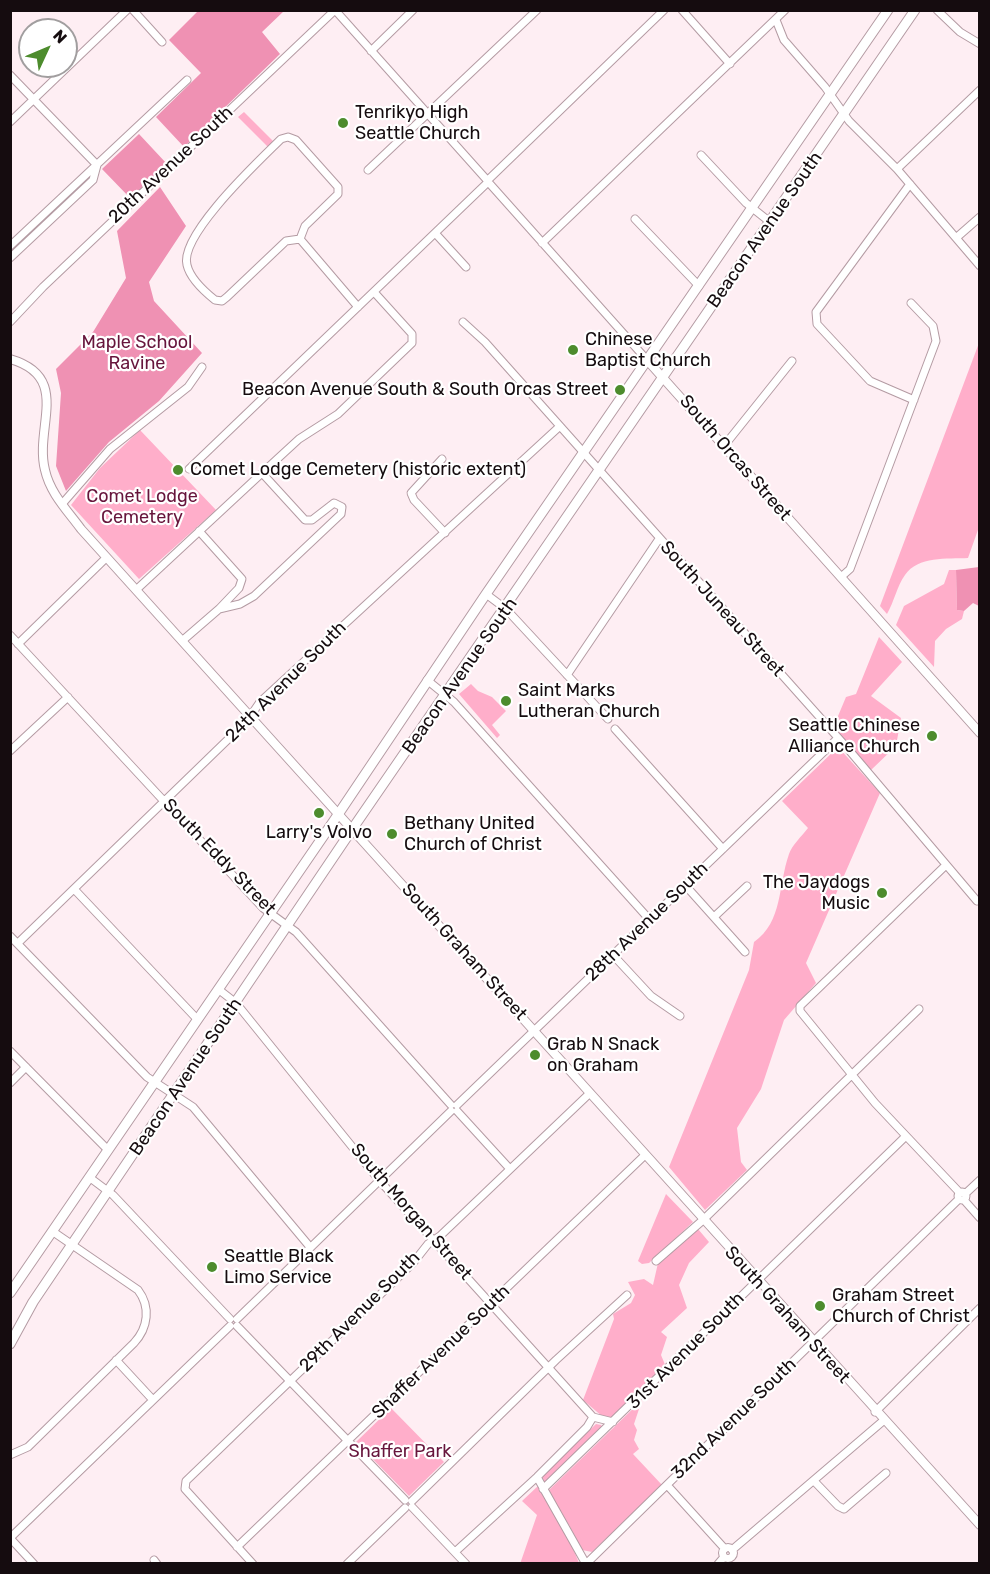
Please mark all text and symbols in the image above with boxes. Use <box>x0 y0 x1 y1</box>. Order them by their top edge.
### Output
north arrow <box>18 18 78 78</box>
text: N <box>49 26 71 47</box>
street label: 20th Avenue South <box>104 102 238 228</box>
place label: Tenrikyo High Seattle Church <box>355 102 480 144</box>
marker: Tenrikyo High Seattle Church <box>336 116 350 130</box>
street label: Beacon Avenue South <box>703 148 827 312</box>
place label: Chinese Baptist Church <box>585 329 711 372</box>
park label: Maple School Ravine <box>82 332 192 374</box>
marker: Chinese Baptist Church <box>566 343 580 357</box>
place label: Beacon Avenue South & South Orcas Street <box>242 379 608 401</box>
marker: Beacon Avenue South & South Orcas Street <box>613 383 627 397</box>
street label: South Orcas Street <box>675 391 795 525</box>
place label: Comet Lodge Cemetery (historic extent) <box>190 459 526 481</box>
marker: Comet Lodge Cemetery (historic extent) <box>171 463 185 477</box>
park label: Comet Lodge Cemetery <box>86 486 198 528</box>
street label: South Juneau Street <box>655 537 789 681</box>
street label: Beacon Avenue South <box>398 594 522 758</box>
street label: 24th Avenue South <box>221 617 351 747</box>
place label: Saint Marks Lutheran Church <box>518 680 660 722</box>
marker: Saint Marks Lutheran Church <box>499 694 513 708</box>
place label: Seattle Chinese Alliance Church <box>788 715 920 758</box>
marker: Seattle Chinese Alliance Church <box>925 729 939 743</box>
street label: South Eddy Street <box>158 794 280 920</box>
marker: Larry's Volvo <box>312 806 326 820</box>
place label: Bethany United Church of Christ <box>404 813 542 856</box>
place label: Larry's Volvo <box>266 822 372 844</box>
marker: Bethany United Church of Christ <box>385 827 399 841</box>
street label: 28th Avenue South <box>581 858 713 986</box>
place label: The Jaydogs Music <box>763 872 870 914</box>
street label: South Graham Street <box>397 879 531 1025</box>
marker: The Jaydogs Music <box>875 886 889 900</box>
street label: Beacon Avenue South <box>125 994 247 1160</box>
place label: Grab N Snack on Graham <box>547 1034 659 1076</box>
marker: Grab N Snack on Graham <box>528 1048 542 1062</box>
street label: South Morgan Street <box>346 1139 476 1285</box>
street label: South Graham Street <box>720 1242 854 1388</box>
place label: Seattle Black Limo Service <box>224 1246 334 1288</box>
street label: 29th Avenue South <box>295 1247 425 1377</box>
marker: Seattle Black Limo Service <box>205 1260 219 1274</box>
street label: Shaffer Avenue South <box>368 1281 514 1423</box>
place label: Graham Street Church of Christ <box>832 1285 970 1328</box>
street label: 31st Avenue South <box>623 1288 749 1414</box>
marker: Graham Street Church of Christ <box>813 1299 827 1313</box>
street label: 32nd Avenue South <box>667 1354 801 1484</box>
park label: Shaffer Park <box>348 1441 452 1463</box>

